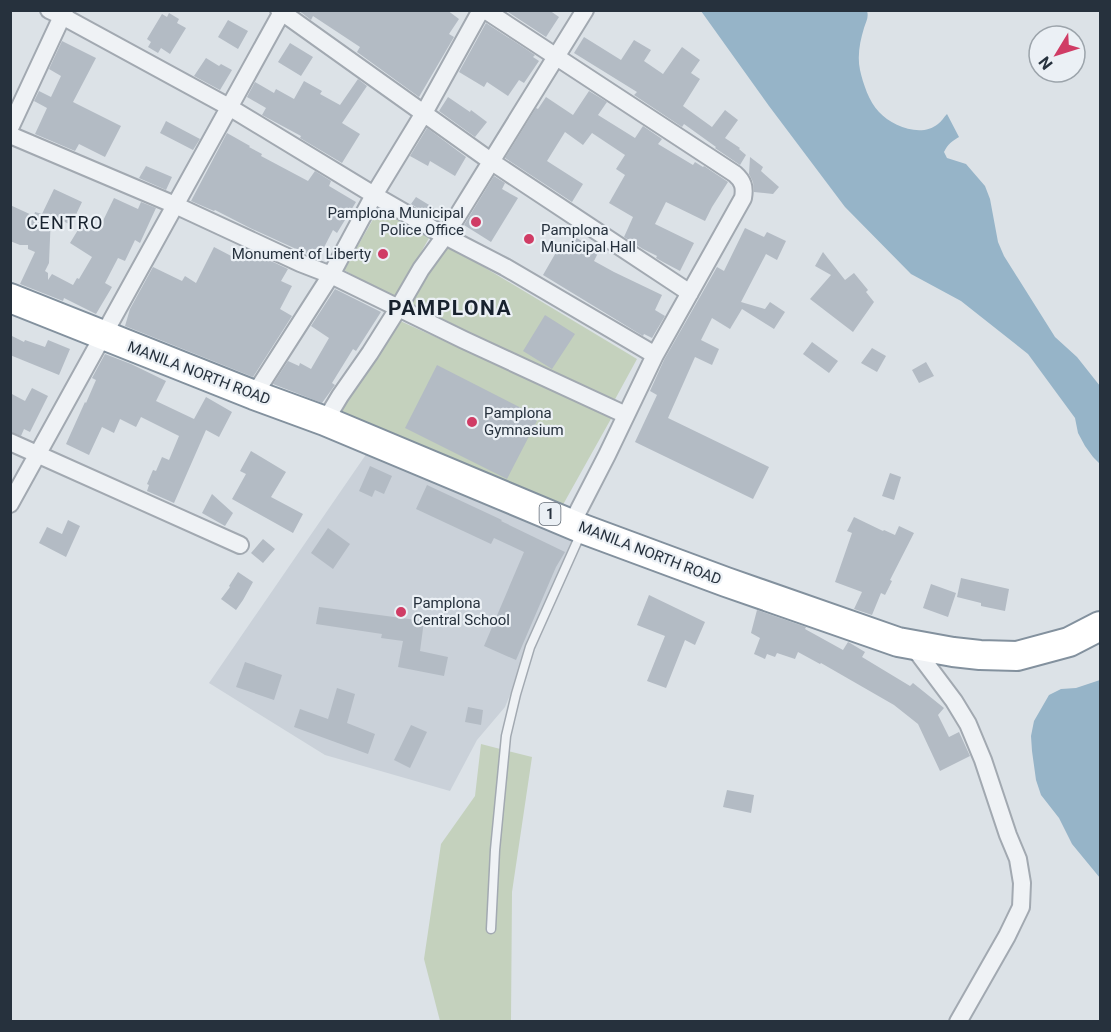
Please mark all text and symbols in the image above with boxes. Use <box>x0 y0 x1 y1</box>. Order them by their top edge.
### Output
north arrow <box>1027 24 1087 84</box>
text: N <box>1035 53 1057 73</box>
place label: Pamplona Municipal Police Office <box>327 204 464 239</box>
district label: CENTRO <box>26 212 104 233</box>
marker: Pamplona Municipal Police Office <box>469 215 483 229</box>
place label: Pamplona Municipal Hall <box>541 221 636 256</box>
marker: Pamplona Municipal Hall <box>522 232 536 246</box>
place label: Monument of Liberty <box>232 245 371 263</box>
marker: Monument of Liberty <box>376 247 390 261</box>
district label: PAMPLONA <box>388 296 512 320</box>
street label: MANILA NORTH ROAD <box>125 337 273 409</box>
place label: Pamplona Gymnasium <box>484 404 564 439</box>
marker: Pamplona Gymnasium <box>465 415 479 429</box>
road number: 1 <box>540 503 560 525</box>
street label: MANILA NORTH ROAD <box>576 517 724 589</box>
place label: Pamplona Central School <box>413 594 510 629</box>
marker: Pamplona Central School <box>394 605 408 619</box>

